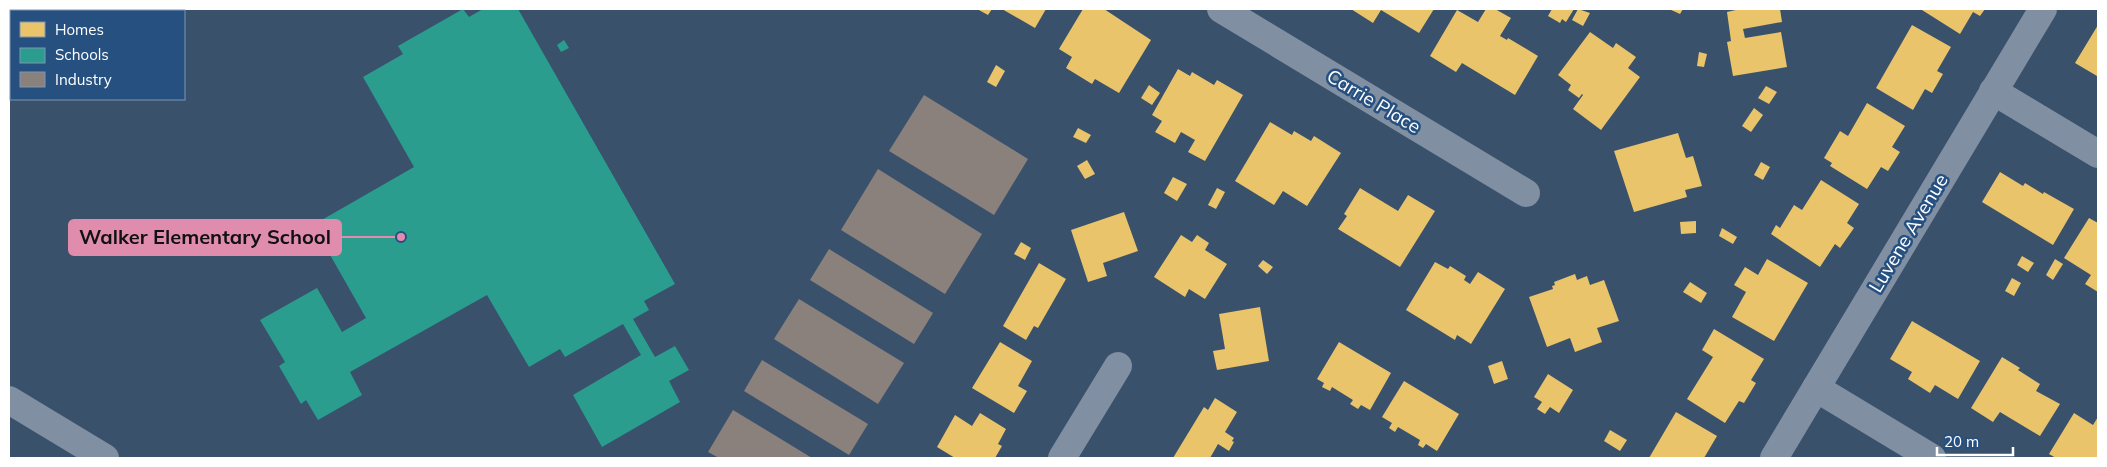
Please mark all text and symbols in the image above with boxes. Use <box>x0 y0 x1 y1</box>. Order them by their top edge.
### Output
legend <box>10 10 185 100</box>
text: Homes <box>55 20 104 39</box>
text: Schools <box>55 45 109 64</box>
street label: Carrie Place <box>1323 64 1425 138</box>
text: Industry <box>55 70 112 89</box>
street label: Luvene Avenue <box>1863 169 1953 297</box>
callout: Walker Elementary School <box>69 220 341 255</box>
text: Walker Elementary School <box>79 224 331 249</box>
scale bar <box>1937 424 2013 456</box>
text: 20 m <box>1944 432 1979 451</box>

